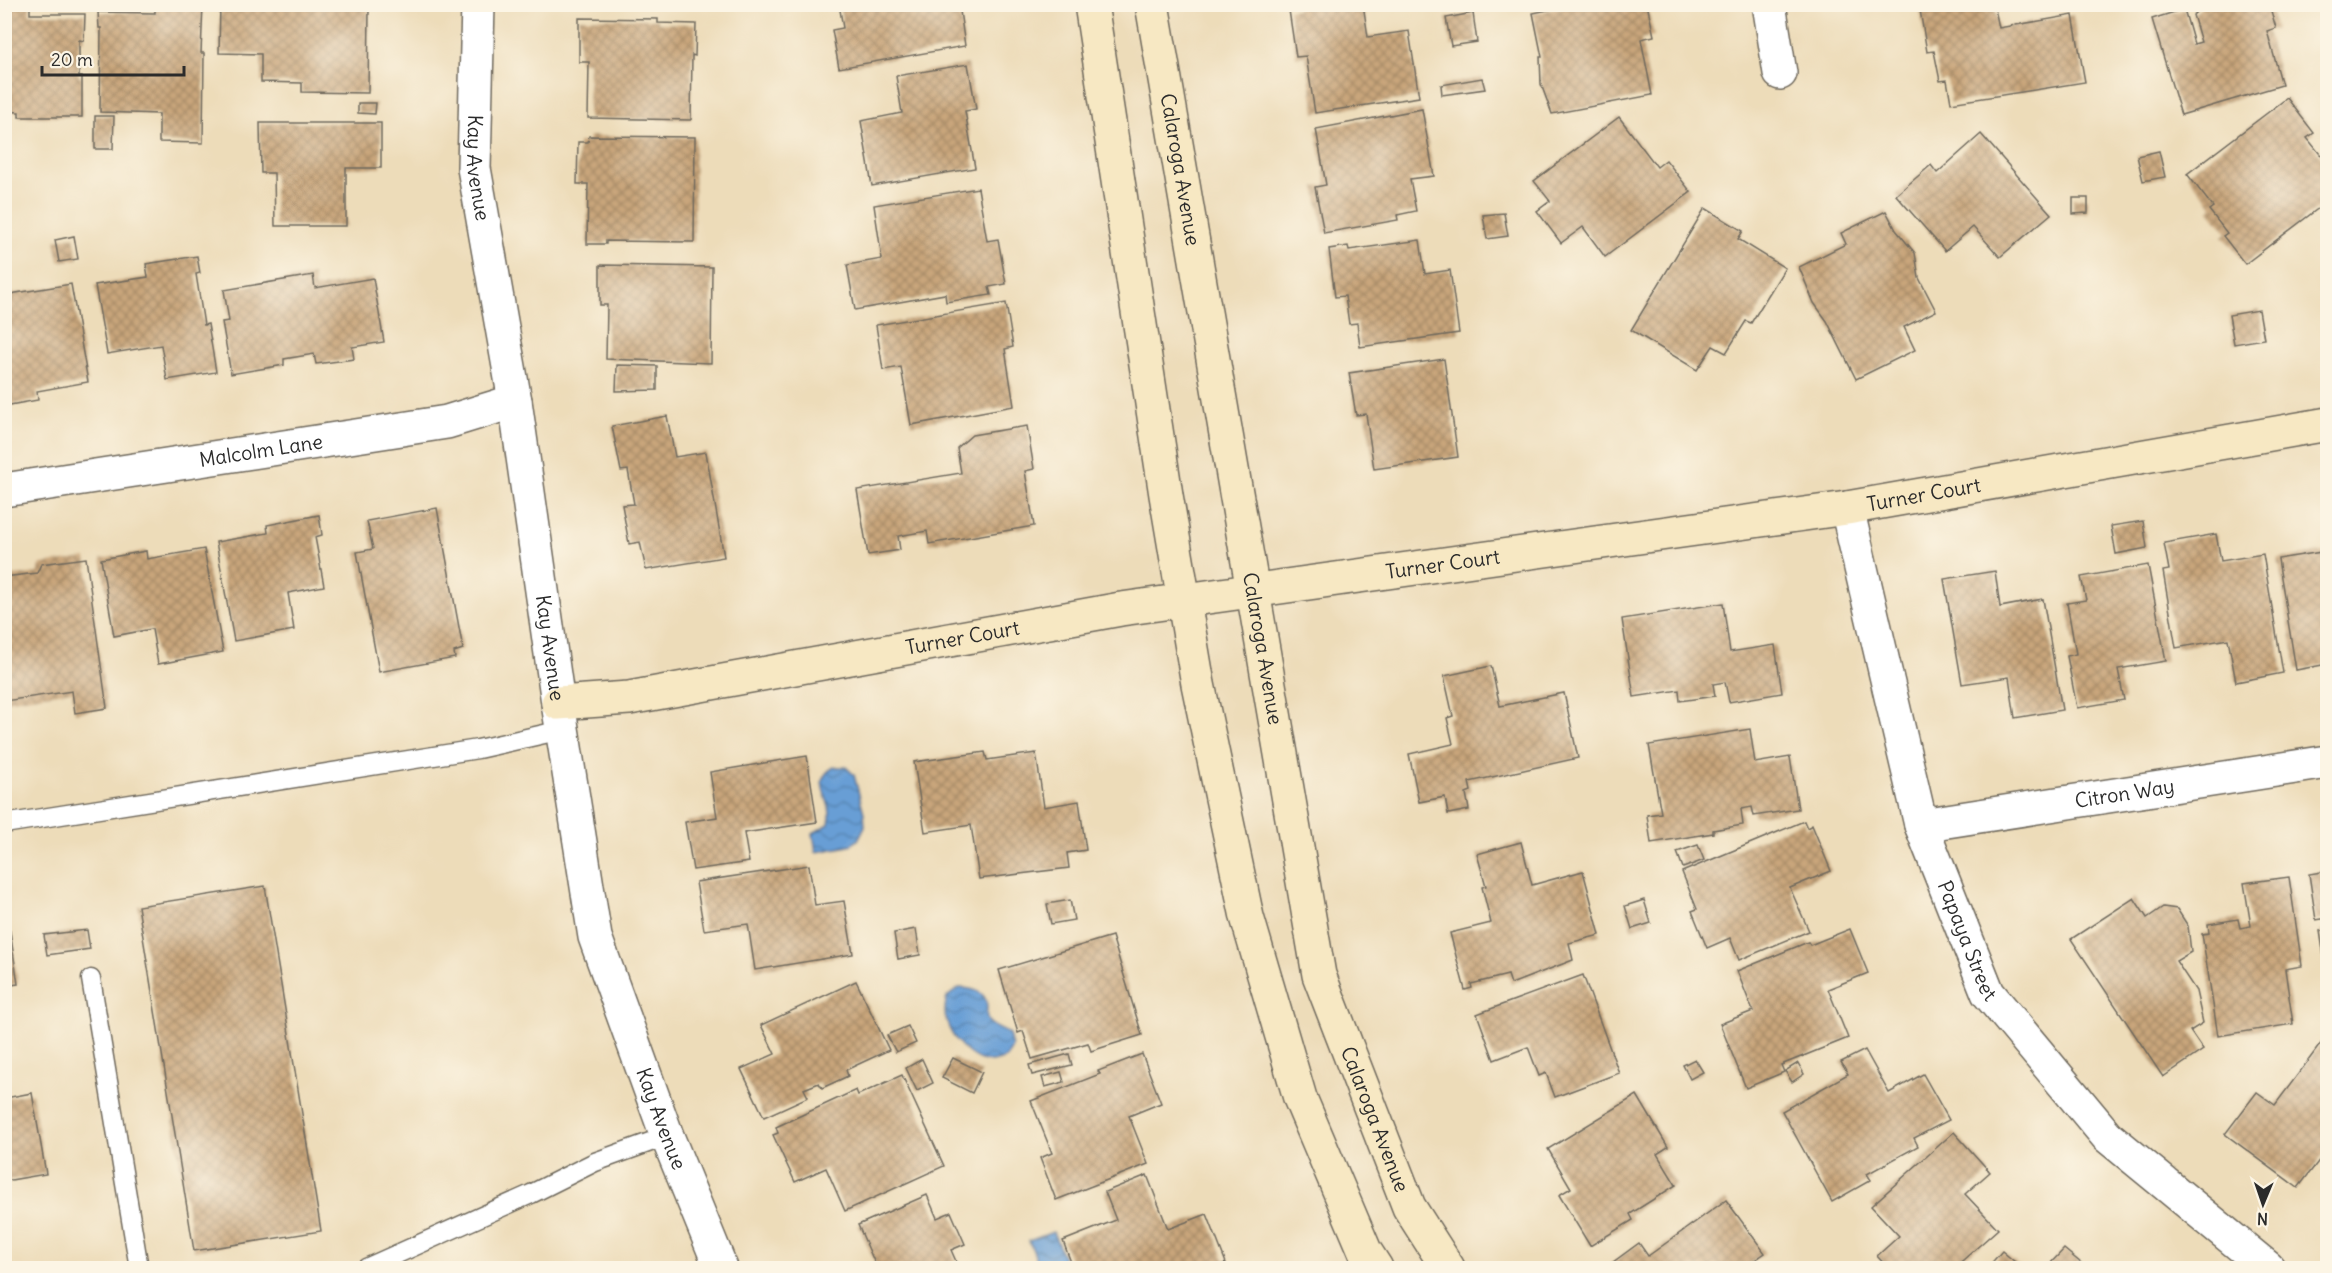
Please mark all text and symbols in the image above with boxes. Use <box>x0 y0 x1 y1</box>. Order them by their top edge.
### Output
scale bar <box>42 39 184 77</box>
text: 20 m <box>51 48 93 71</box>
street label: Calaroga Avenue <box>1156 91 1206 247</box>
street label: Kay Avenue <box>462 114 496 223</box>
street label: Malcolm Lane <box>197 428 324 472</box>
street label: Turner Court <box>1865 472 1983 516</box>
street label: Turner Court <box>1384 543 1502 584</box>
street label: Calaroga Avenue <box>1238 570 1289 726</box>
street label: Kay Avenue <box>531 593 571 702</box>
street label: Turner Court <box>903 615 1021 660</box>
street label: Citron Way <box>2073 773 2176 813</box>
street label: Papaya Street <box>1933 877 2003 1006</box>
street label: Calaroga Avenue <box>1336 1043 1415 1195</box>
street label: Kay Avenue <box>631 1064 692 1173</box>
north arrow <box>2233 1174 2293 1234</box>
text: N <box>2257 1209 2268 1229</box>

